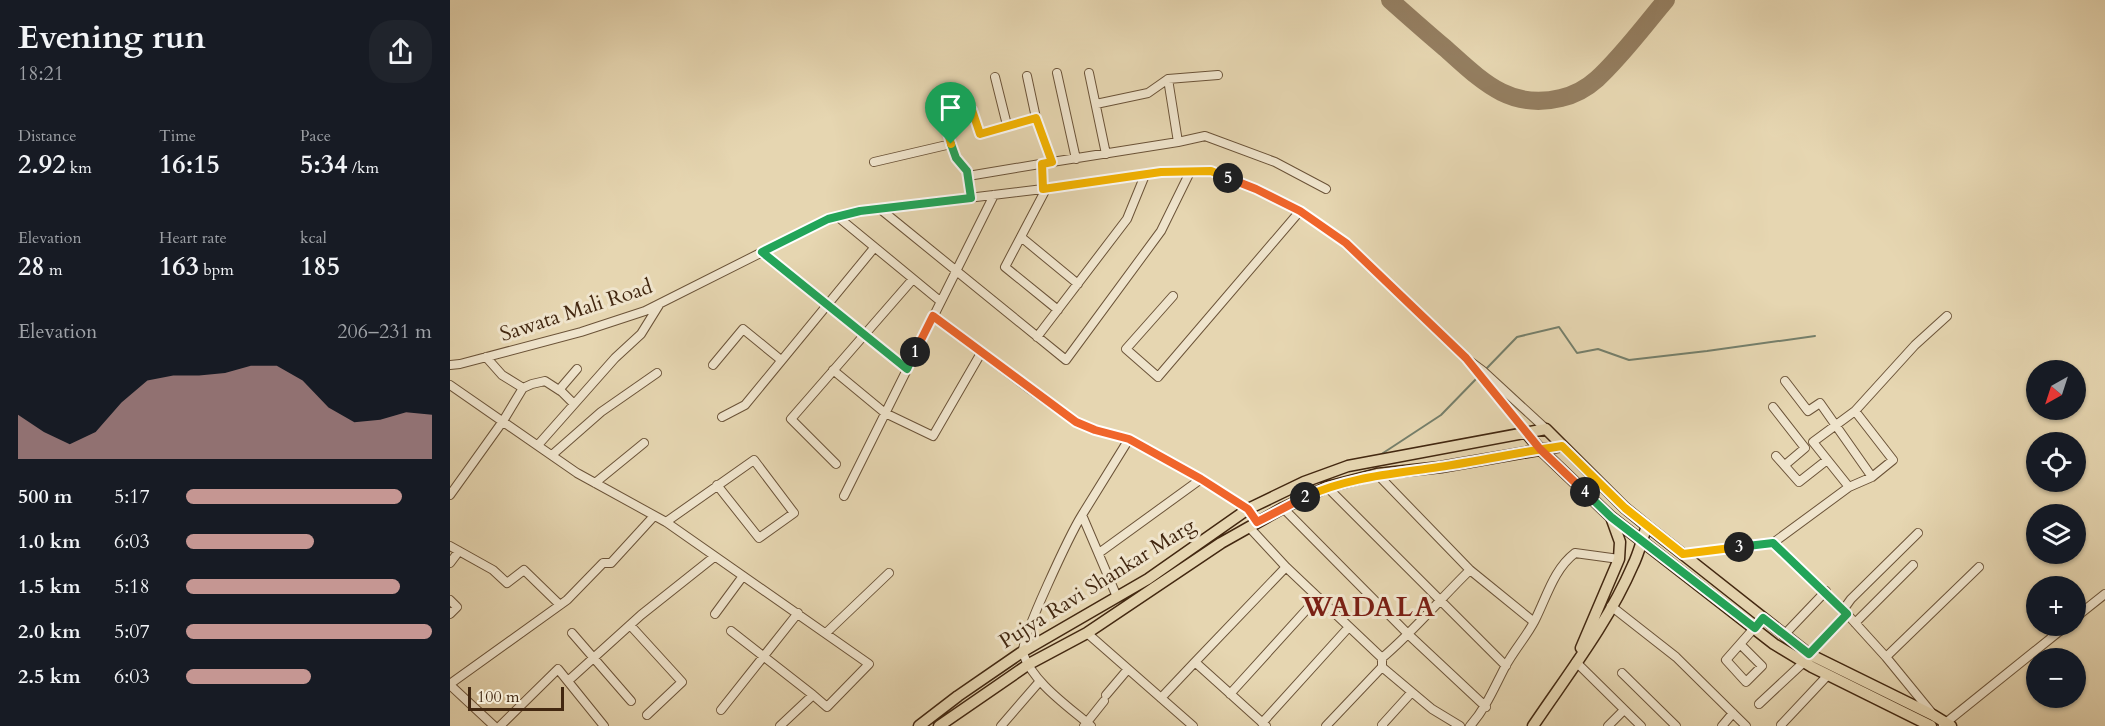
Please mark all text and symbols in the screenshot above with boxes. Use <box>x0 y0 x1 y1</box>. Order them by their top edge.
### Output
text: Evening run <box>18 15 206 60</box>
button: share <box>369 20 432 83</box>
text: 18:21 <box>18 60 64 87</box>
pin <box>925 82 976 144</box>
icon: arrive <box>934 91 967 124</box>
text: Distance <box>18 125 76 147</box>
text: Time <box>159 125 196 147</box>
text: Pace <box>300 125 331 147</box>
text: 2.92 <box>18 147 66 182</box>
text: 16:15 <box>159 147 220 182</box>
text: 5:34 <box>300 147 348 182</box>
text: km <box>66 157 92 179</box>
text: /km <box>348 157 379 179</box>
pin: 5 <box>1213 163 1243 193</box>
text: 5 <box>1224 167 1232 189</box>
text: Elevation <box>18 227 82 249</box>
text: Heart rate <box>159 227 227 249</box>
text: kcal <box>300 227 327 249</box>
text: 28 <box>18 249 45 284</box>
text: 163 <box>159 249 199 284</box>
text: 185 <box>300 249 340 284</box>
text: m <box>45 259 62 281</box>
text: bpm <box>199 259 234 281</box>
street label: Sawata Mali Road <box>496 272 656 349</box>
text: Elevation <box>18 318 97 345</box>
text: 206–231 m <box>337 318 432 345</box>
pin: 1 <box>900 337 930 367</box>
text: 1 <box>911 341 919 363</box>
north arrow <box>2026 360 2086 420</box>
map controls <box>2026 360 2086 708</box>
button: locate <box>2026 432 2086 492</box>
pin: 4 <box>1570 477 1600 507</box>
text: 4 <box>1581 481 1589 503</box>
pin: 2 <box>1290 482 1320 512</box>
text: 500 m <box>18 483 73 510</box>
text: 5:17 <box>114 483 150 510</box>
text: 2 <box>1301 486 1309 508</box>
button: layers <box>2026 504 2086 564</box>
street label: Pujya Ravi Shankar Marg <box>994 511 1201 656</box>
text: 1.0 km <box>18 528 81 555</box>
text: 6:03 <box>114 528 150 555</box>
pin: 3 <box>1724 532 1754 562</box>
text: 3 <box>1735 536 1743 558</box>
text: 1.5 km <box>18 573 81 600</box>
text: 5:18 <box>114 573 150 600</box>
button: + <box>2026 576 2086 636</box>
district label: WADALA <box>1301 589 1436 626</box>
text: 2.0 km <box>18 618 81 645</box>
text: 5:07 <box>114 618 150 645</box>
button: − <box>2026 648 2086 708</box>
text: 2.5 km <box>18 663 81 690</box>
text: 6:03 <box>114 663 150 690</box>
scale bar <box>468 684 564 712</box>
text: 100 m <box>477 686 519 708</box>

